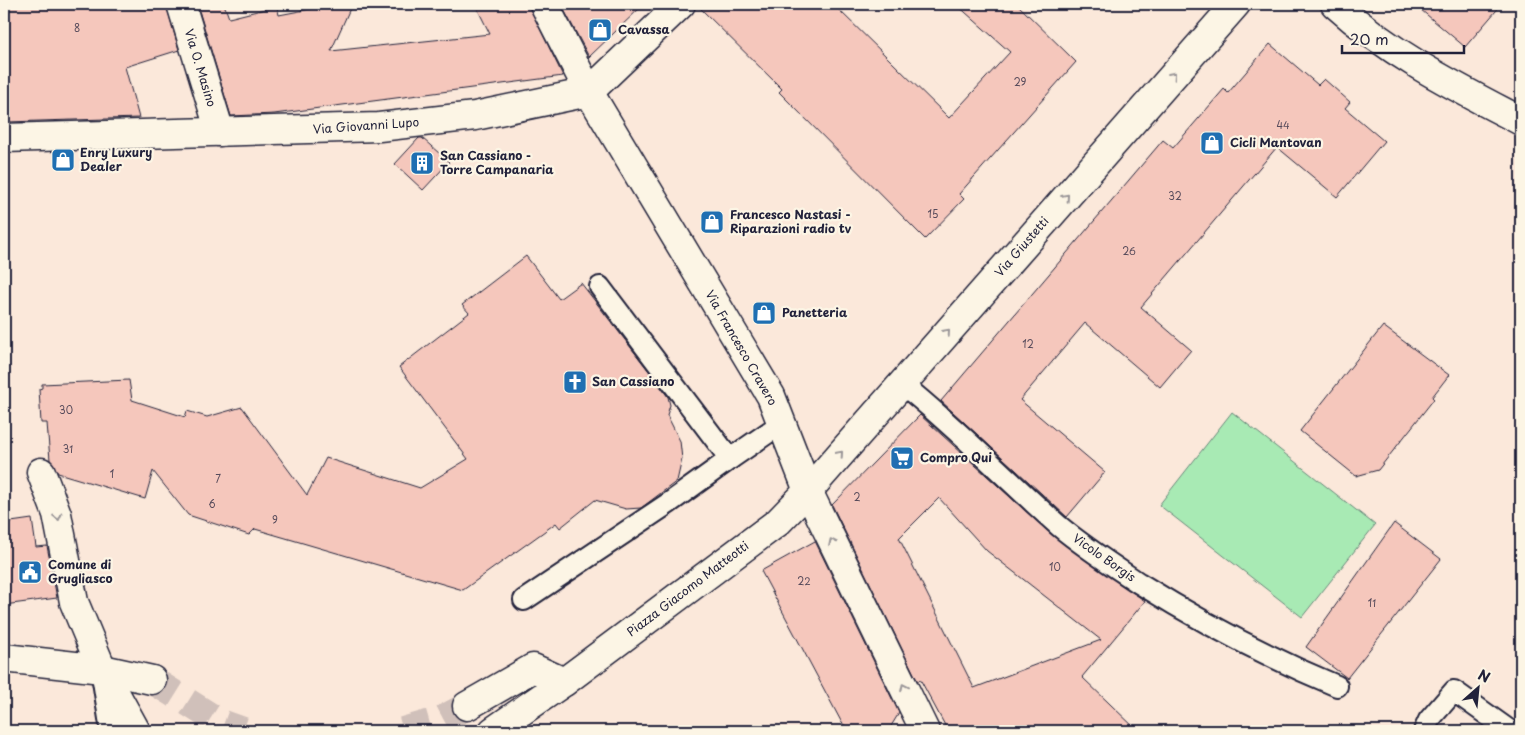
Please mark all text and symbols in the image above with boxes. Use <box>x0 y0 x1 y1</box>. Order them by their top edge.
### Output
shop icon: Cavassa <box>587 17 613 43</box>
house number: 8 <box>74 20 80 35</box>
place label: Cavassa <box>618 20 670 38</box>
scale bar <box>1342 22 1465 54</box>
street label: Via O. Masino <box>181 27 221 109</box>
text: 20 m <box>1350 27 1389 50</box>
one-way arrow <box>1168 72 1177 81</box>
house number: 29 <box>1014 74 1027 89</box>
street label: Via Giovanni Lupo <box>312 112 420 138</box>
house number: 44 <box>1276 117 1290 132</box>
shop icon: Cicli Mantovan <box>1199 130 1225 156</box>
place label: Cicli Mantovan <box>1230 133 1322 151</box>
place label: Enry Luxury Dealer <box>80 143 152 175</box>
place label: San Cassiano - Torre Campanaria <box>440 146 554 178</box>
shop icon: Enry Luxury Dealer <box>50 147 76 173</box>
building icon: San Cassiano - Torre Campanaria <box>409 150 435 176</box>
house number: 32 <box>1168 188 1182 203</box>
one-way arrow <box>1060 194 1069 203</box>
place label: Francesco Nastasi - Riparazioni radio tv <box>730 205 852 237</box>
house number: 15 <box>928 206 938 221</box>
shop icon: Francesco Nastasi - Riparazioni radio tv <box>699 209 725 235</box>
street label: Via Giustetti <box>990 212 1052 280</box>
house number: 26 <box>1122 243 1136 258</box>
street label: Via Francesco Cravero <box>701 286 782 409</box>
shop icon: Panetteria <box>751 300 777 326</box>
place label: Panetteria <box>782 303 848 321</box>
one-way arrow <box>941 329 950 338</box>
house number: 12 <box>1022 336 1034 351</box>
church icon: San Cassiano <box>562 369 588 395</box>
place label: San Cassiano <box>592 372 674 390</box>
house number: 30 <box>59 402 73 417</box>
house number: 31 <box>63 441 73 456</box>
supermarket icon: Compro Qui <box>889 445 915 471</box>
place label: Compro Qui <box>920 448 992 466</box>
one-way arrow <box>834 451 843 460</box>
house number: 1 <box>110 466 114 481</box>
house number: 7 <box>215 471 221 486</box>
house number: 2 <box>853 489 861 504</box>
house number: 6 <box>208 496 216 511</box>
house number: 9 <box>272 512 278 527</box>
one-way arrow <box>52 513 62 521</box>
street label: Vicolo Borgis <box>1069 529 1140 586</box>
street label: Piazza Giacomo Matteotti <box>623 536 752 640</box>
one-way arrow <box>829 538 839 547</box>
place label: Comune di Grugliasco <box>48 555 113 587</box>
public building icon: Comune di Grugliasco <box>17 559 43 585</box>
house number: 10 <box>1049 559 1061 574</box>
house number: 22 <box>797 573 811 588</box>
house number: 11 <box>1368 595 1376 610</box>
north arrow <box>1452 662 1502 712</box>
text: N <box>1474 664 1494 688</box>
one-way arrow <box>900 684 910 693</box>

